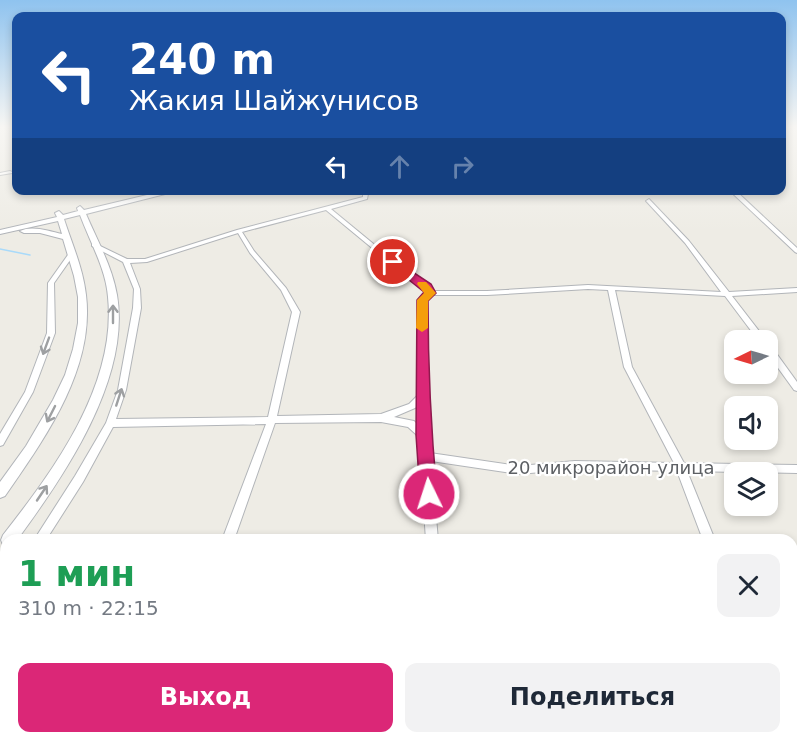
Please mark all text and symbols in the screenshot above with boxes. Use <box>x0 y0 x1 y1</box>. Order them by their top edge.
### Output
text: 240 m <box>129 35 275 84</box>
icon: left <box>30 36 108 114</box>
text: Жакия Шайжунисов <box>129 85 419 116</box>
icon: left <box>320 150 353 183</box>
icon: ahead <box>383 150 416 183</box>
icon: right <box>446 150 479 183</box>
pin <box>367 236 418 287</box>
icon: arrive <box>376 245 409 278</box>
one-way arrow <box>107 305 119 325</box>
north arrow <box>724 330 778 384</box>
map controls <box>724 330 778 516</box>
one-way arrow <box>40 336 51 355</box>
one-way arrow <box>114 388 125 407</box>
button: sound <box>724 396 778 450</box>
one-way arrow <box>45 404 56 422</box>
street label: 20 микрорайон улица <box>507 457 715 478</box>
position arrow <box>397 462 461 526</box>
button: layers <box>724 462 778 516</box>
one-way arrow <box>36 485 48 501</box>
text: 1 мин <box>18 553 135 594</box>
button: close <box>717 554 780 617</box>
text: 310 m · 22:15 <box>18 596 159 620</box>
button: Выход <box>18 663 393 732</box>
button: Поделиться <box>405 663 780 732</box>

